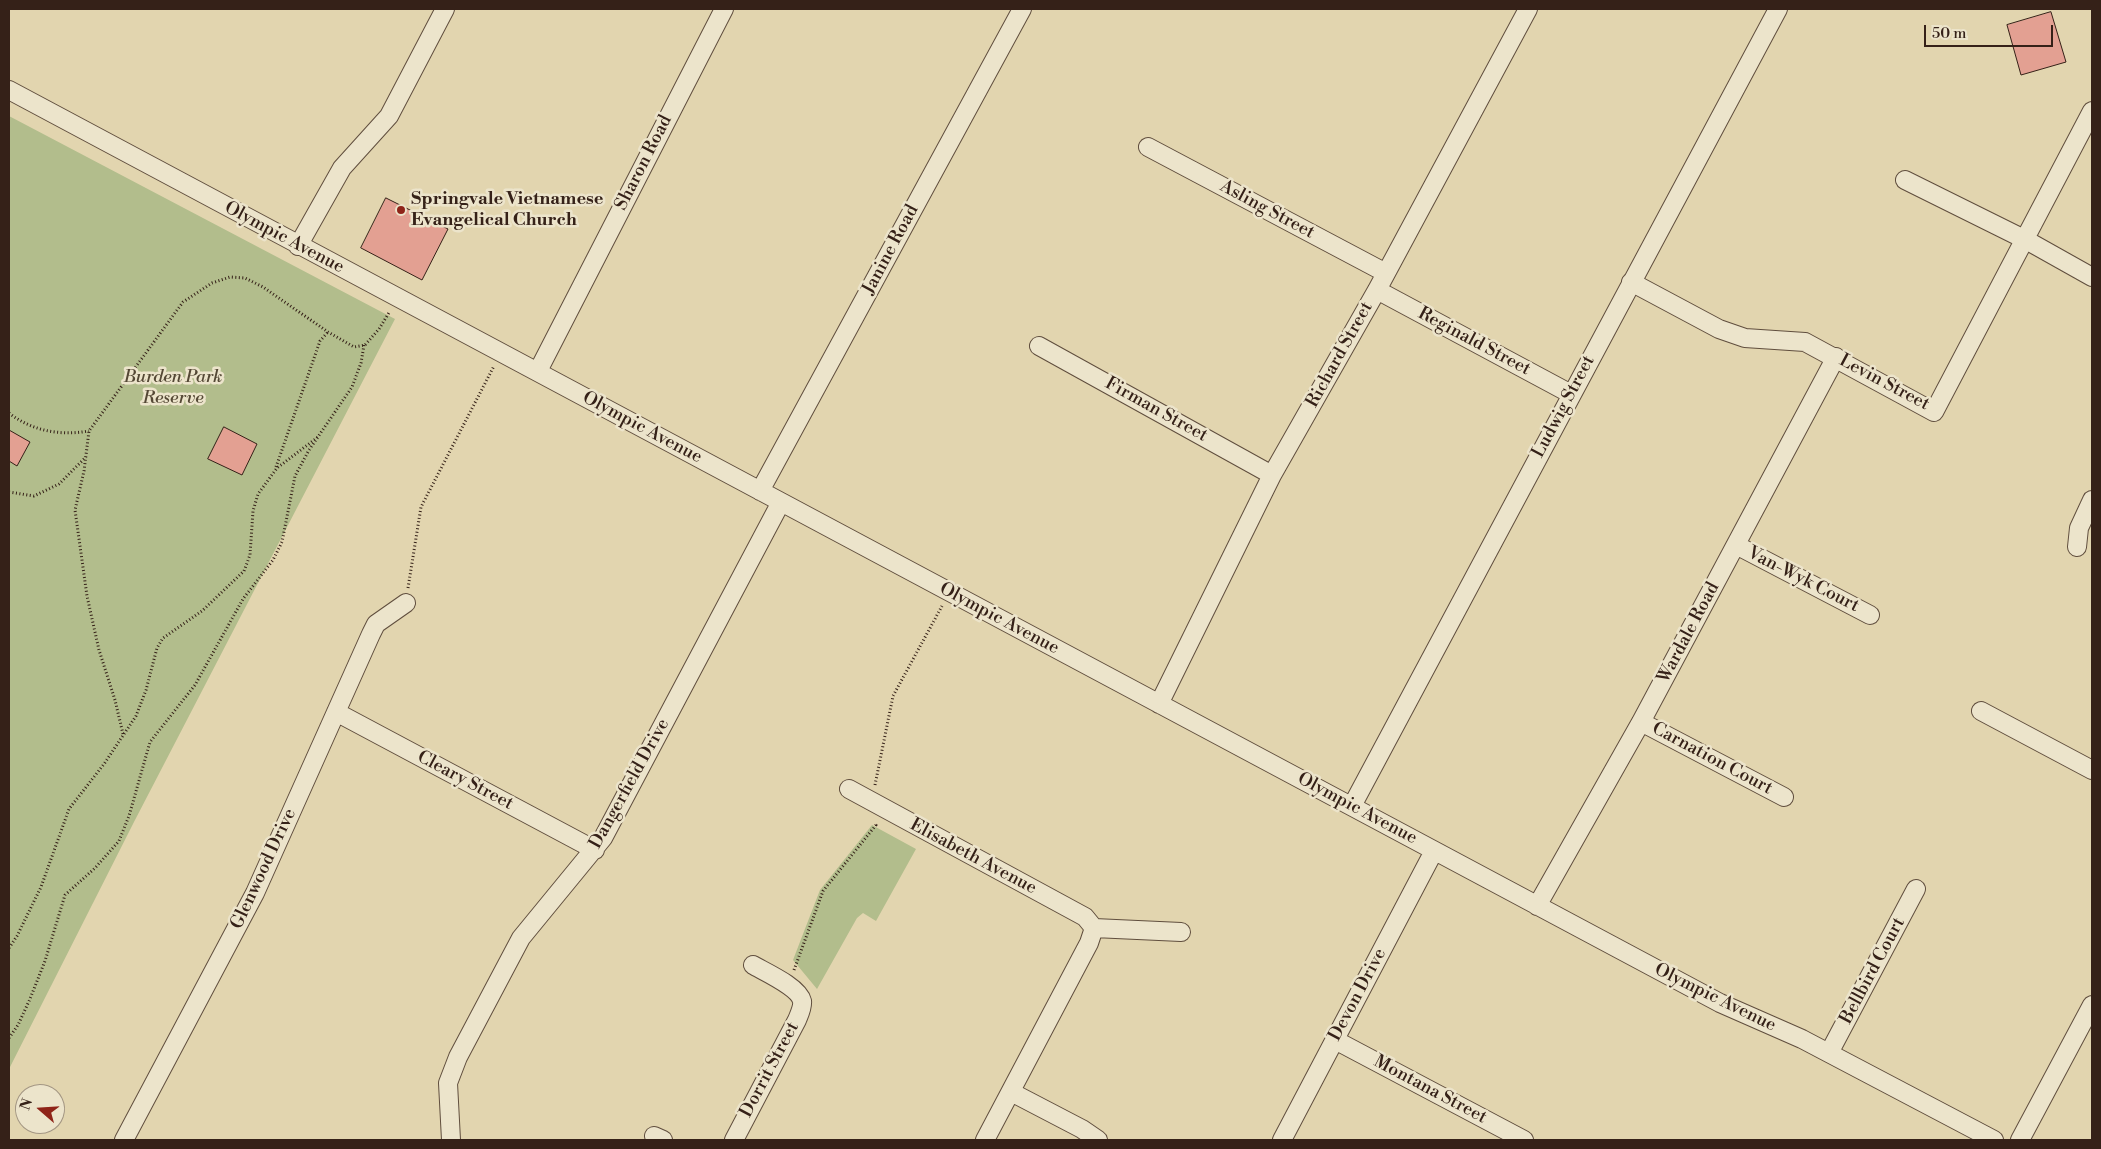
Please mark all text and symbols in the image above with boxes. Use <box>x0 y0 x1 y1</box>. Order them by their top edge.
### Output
scale bar <box>1926 15 2055 47</box>
text: 50 m <box>1932 24 1966 43</box>
street label: Sharon Road <box>611 112 677 214</box>
street label: Asling Street <box>1216 176 1318 244</box>
place label: Springvale Vietnamese Evangelical Church <box>411 189 604 232</box>
street label: Olympic Avenue <box>220 197 348 279</box>
street label: Janine Road <box>858 201 924 299</box>
marker: Springvale Vietnamese Evangelical Church <box>395 204 407 216</box>
street label: Richard Street <box>1302 298 1378 412</box>
street label: Reginald Street <box>1414 303 1534 381</box>
street label: Levin Street <box>1835 350 1933 416</box>
street label: Ludwig Street <box>1528 352 1600 462</box>
park label: Burden Park Reserve <box>124 367 222 409</box>
street label: Firman Street <box>1101 373 1211 447</box>
street label: Olympic Avenue <box>578 387 706 469</box>
street label: Van-Wyk Court <box>1743 543 1863 617</box>
street label: Olympic Avenue <box>935 578 1063 660</box>
street label: Wardale Road <box>1653 579 1725 687</box>
street label: Dangerfield Drive <box>585 715 675 853</box>
street label: Carnation Court <box>1648 718 1776 800</box>
street label: Cleary Street <box>413 747 517 815</box>
street label: Olympic Avenue <box>1293 768 1421 850</box>
street label: Glenwood Drive <box>227 805 301 933</box>
street label: Elisabeth Avenue <box>906 815 1040 899</box>
street label: Bellbird Court <box>1836 914 1910 1028</box>
street label: Devon Drive <box>1325 945 1391 1045</box>
street label: Olympic Avenue <box>1651 959 1779 1037</box>
street label: Dorrit Street <box>736 1019 804 1121</box>
street label: Montana Street <box>1370 1051 1490 1129</box>
north arrow <box>15 1084 65 1134</box>
text: N <box>16 1096 37 1113</box>

